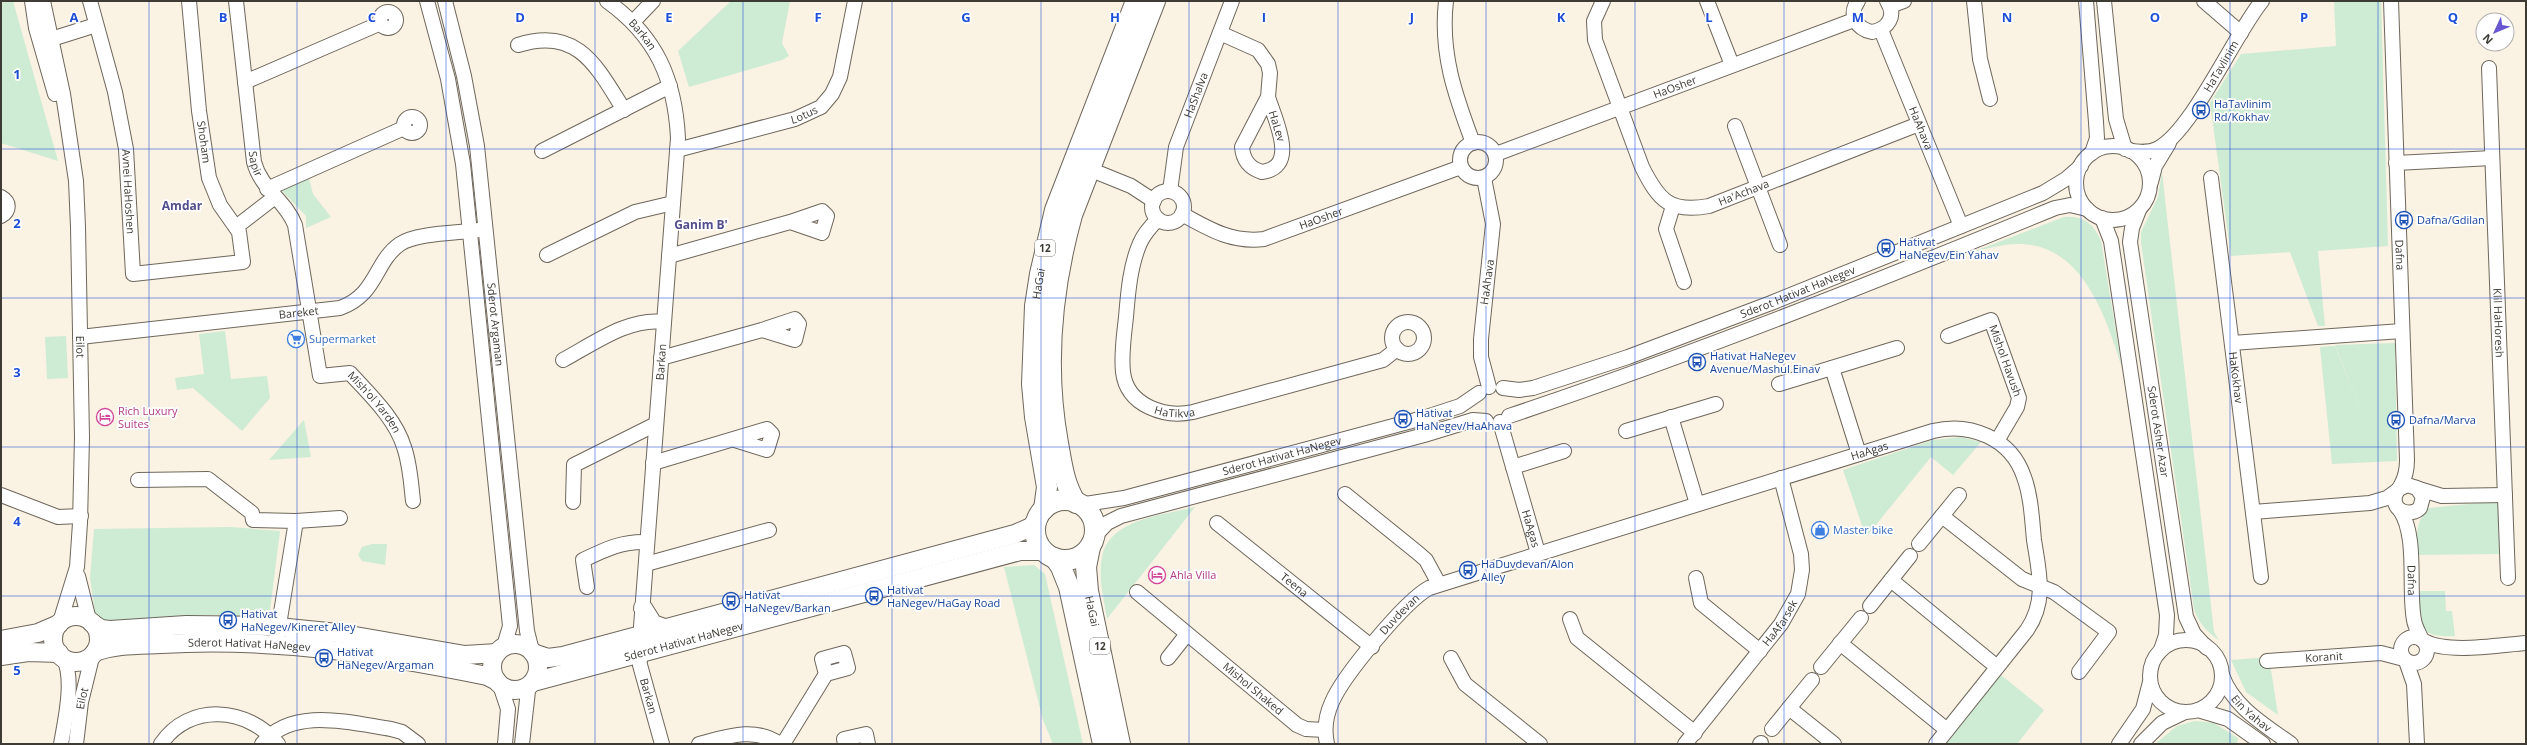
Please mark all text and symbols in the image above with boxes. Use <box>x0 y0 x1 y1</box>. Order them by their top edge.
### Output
text: A <box>70 8 79 26</box>
text: B <box>219 8 228 26</box>
text: C <box>368 8 376 26</box>
text: D <box>515 8 525 26</box>
text: E <box>665 8 673 26</box>
text: F <box>814 8 822 26</box>
text: G <box>961 8 971 26</box>
text: H <box>1110 8 1120 26</box>
text: I <box>1262 8 1266 26</box>
text: J <box>1409 8 1414 26</box>
text: K <box>1557 8 1566 26</box>
text: L <box>1705 8 1713 26</box>
text: M <box>1852 8 1864 26</box>
text: N <box>2002 8 2012 26</box>
text: O <box>2150 8 2160 26</box>
text: P <box>2300 8 2308 26</box>
text: Q <box>2448 8 2458 26</box>
north arrow <box>2475 12 2515 52</box>
street label: Barkan <box>626 15 660 53</box>
text: N <box>2479 31 2496 48</box>
street label: HaTavlinim <box>2199 37 2242 95</box>
text: 1 <box>13 65 21 83</box>
street label: HaShalva <box>1180 70 1211 120</box>
street label: HaOsher <box>1651 71 1699 102</box>
place label: HaTavlinim Rd/Kokhav <box>2214 96 2271 124</box>
bus stop icon: HaTavlinim Rd/Kokhav <box>2191 100 2211 120</box>
street label: Lotus <box>789 102 820 127</box>
street label: HaAhava <box>1906 104 1937 152</box>
street label: HaLev <box>1266 109 1289 144</box>
street label: Shoham <box>194 120 215 164</box>
street label: Avnei HaHoshen <box>119 149 139 234</box>
street label: Sapir <box>246 150 267 180</box>
street label: Ha'Achava <box>1716 175 1771 209</box>
district label: Amdar <box>162 197 203 214</box>
street label: HaOsher <box>1297 203 1345 233</box>
bus stop icon: Dafna/Gdilan <box>2394 210 2414 230</box>
place label: Dafna/Gdilan <box>2417 212 2485 227</box>
text: 2 <box>13 214 21 232</box>
district label: Ganim B' <box>674 216 728 233</box>
place label: Hativat HaNegev/Ein Yahav <box>1899 234 1999 262</box>
bus stop icon: Hativat HaNegev/Ein Yahav <box>1876 238 1896 258</box>
street label: Dafna <box>2392 239 2408 270</box>
road number: 12 <box>1035 240 1055 256</box>
street label: HaAhava <box>1476 258 1497 306</box>
street label: Sderot Hativat HaNegev <box>1738 262 1858 321</box>
street label: HaGai <box>1028 267 1048 300</box>
street label: Sderot Argaman <box>484 282 508 367</box>
street label: Klil HaHoresh <box>2490 288 2508 358</box>
street label: Bareket <box>278 302 319 322</box>
street label: Mishol Havush <box>1986 322 2026 398</box>
supermarket icon: Supermarket <box>286 329 306 349</box>
place label: Supermarket <box>309 331 376 346</box>
street label: Eilot <box>73 336 88 358</box>
street label: Barkan <box>652 343 669 381</box>
place label: Hativat HaNegev Avenue/Mashul Einav <box>1710 348 1820 376</box>
street label: HaKokhav <box>2226 351 2247 404</box>
bus stop icon: Hativat HaNegev Avenue/Mashul Einav <box>1687 352 1707 372</box>
text: 3 <box>13 363 21 381</box>
street label: Mish'ol Yarden <box>345 368 405 435</box>
street label: Sderot Asher Azar <box>2145 385 2173 479</box>
street label: HaTikva <box>1153 402 1196 421</box>
place label: Rich Luxury Suites <box>118 403 178 431</box>
place label: Hativat HaNegev/HaAhava <box>1416 405 1512 433</box>
hotel icon: Rich Luxury Suites <box>95 407 115 427</box>
bus stop icon: Hativat HaNegev/HaAhava <box>1393 409 1413 429</box>
bus stop icon: Dafna/Marva <box>2386 410 2406 430</box>
place label: Dafna/Marva <box>2409 412 2476 427</box>
street label: Sderot Hativat HaNegev <box>1221 432 1343 478</box>
street label: HaAgas <box>1849 437 1890 463</box>
street label: HaAgas <box>1519 508 1544 549</box>
text: 4 <box>13 512 21 530</box>
shop icon: Master bike <box>1810 520 1830 540</box>
place label: Master bike <box>1833 522 1893 537</box>
place label: HaDuvdevan/Alon Alley <box>1481 556 1574 584</box>
bus stop icon: HaDuvdevan/Alon Alley <box>1458 560 1478 580</box>
hotel icon: Ahla Villa <box>1147 565 1167 585</box>
street label: Dafna <box>2405 565 2420 596</box>
place label: Ahla Villa <box>1170 567 1216 582</box>
street label: Teena <box>1278 569 1312 600</box>
place label: Hativat HaNegev/HaGay Road <box>887 582 1000 610</box>
bus stop icon: Hativat HaNegev/HaGay Road <box>864 586 884 606</box>
place label: Hativat HaNegev/Barkan <box>744 587 831 615</box>
street label: Duvdevan <box>1376 590 1422 638</box>
bus stop icon: Hativat HaNegev/Barkan <box>721 591 741 611</box>
street label: HaGai <box>1082 594 1103 628</box>
street label: HaAfarsek <box>1758 597 1800 649</box>
place label: Hativat HaNegev/Kineret Alley <box>241 606 356 634</box>
bus stop icon: Hativat HaNegev/Kineret Alley <box>218 610 238 630</box>
street label: Sderot Hativat HaNegev <box>622 618 745 664</box>
street label: Sderot Hativat HaNegev <box>188 634 312 655</box>
road number: 12 <box>1090 638 1110 654</box>
place label: Hativat HaNegev/Argaman <box>337 644 434 672</box>
bus stop icon: Hativat HaNegev/Argaman <box>314 648 334 668</box>
street label: Koranit <box>2305 648 2343 665</box>
street label: Mishol Shaked <box>1220 659 1287 718</box>
text: 5 <box>13 661 21 679</box>
street label: Barkan <box>637 676 661 715</box>
street label: Eilot <box>72 686 91 710</box>
street label: Ein Yahav <box>2228 691 2275 735</box>

